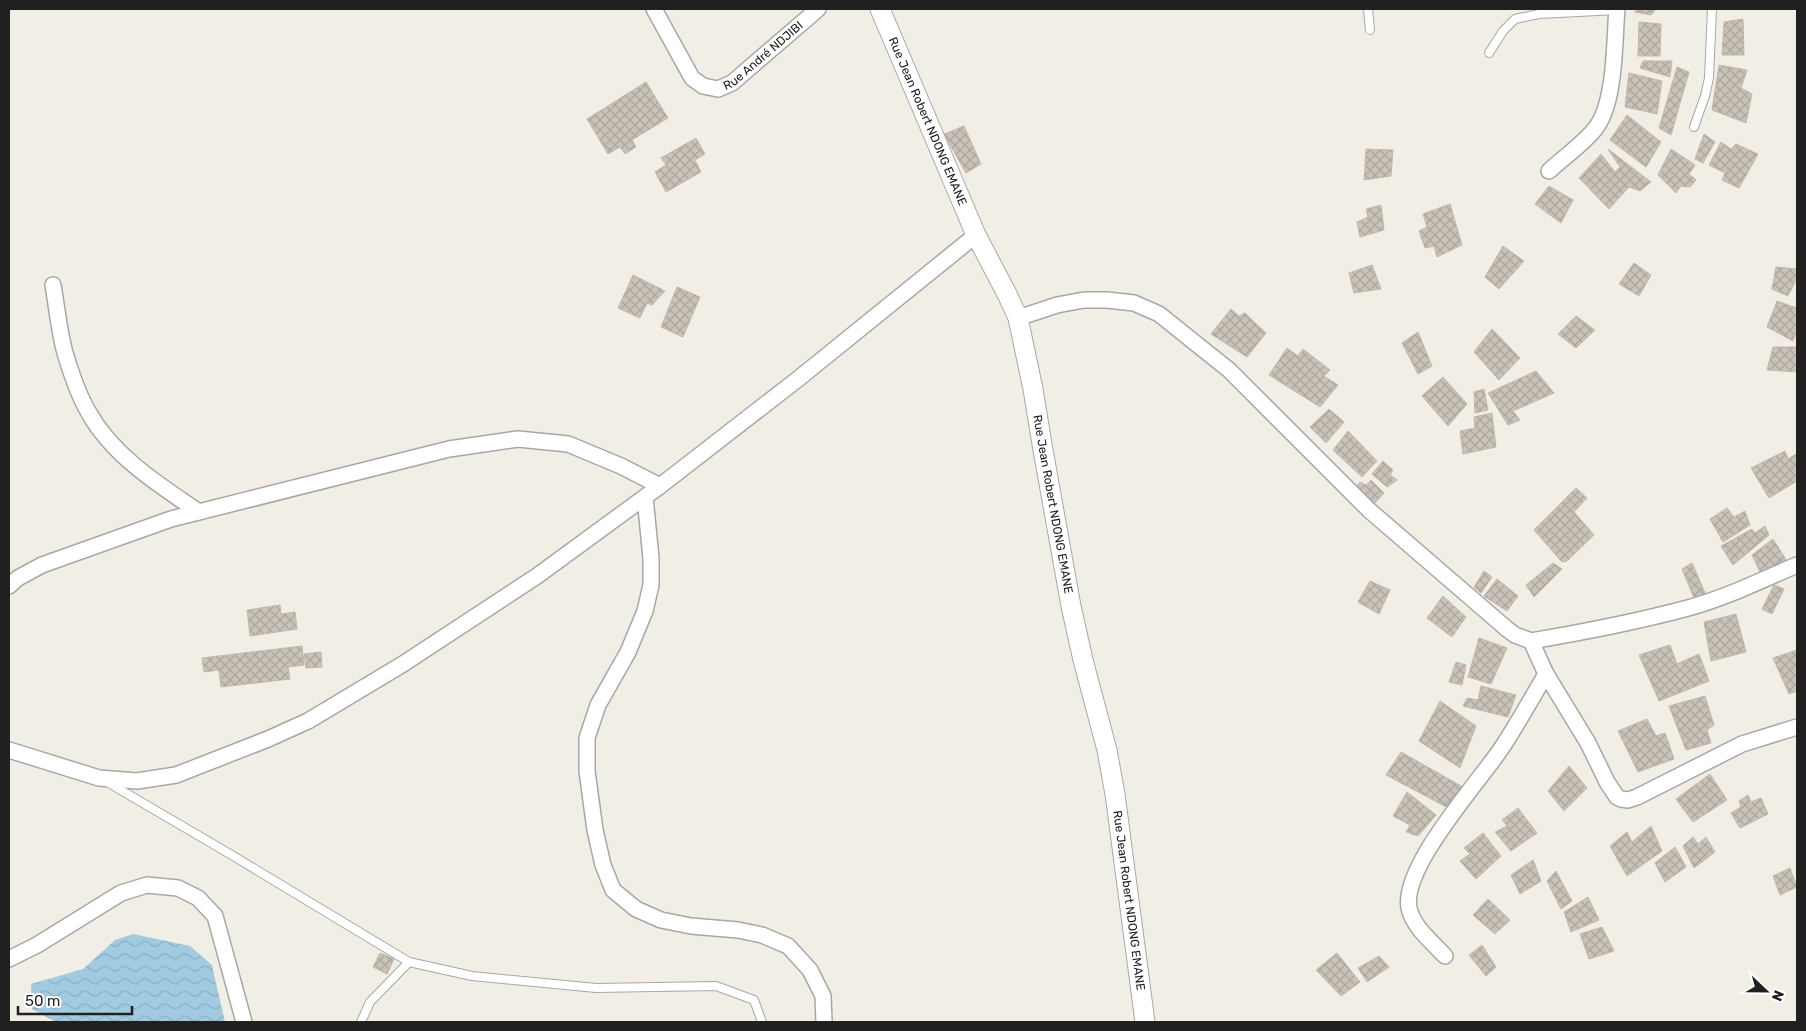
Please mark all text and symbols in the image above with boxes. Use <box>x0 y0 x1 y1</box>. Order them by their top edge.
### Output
street label: Rue André NDJIBI <box>721 18 806 93</box>
street label: Rue Jean Robert NDONG EMANE <box>886 35 970 208</box>
street label: Rue Jean Robert NDONG EMANE <box>1030 414 1076 595</box>
street label: Rue Jean Robert NDONG EMANE <box>1110 810 1148 991</box>
north arrow <box>1741 966 1791 1016</box>
scale bar <box>18 984 131 1016</box>
text: N <box>1768 988 1787 1004</box>
text: 50 m <box>25 992 60 1010</box>

